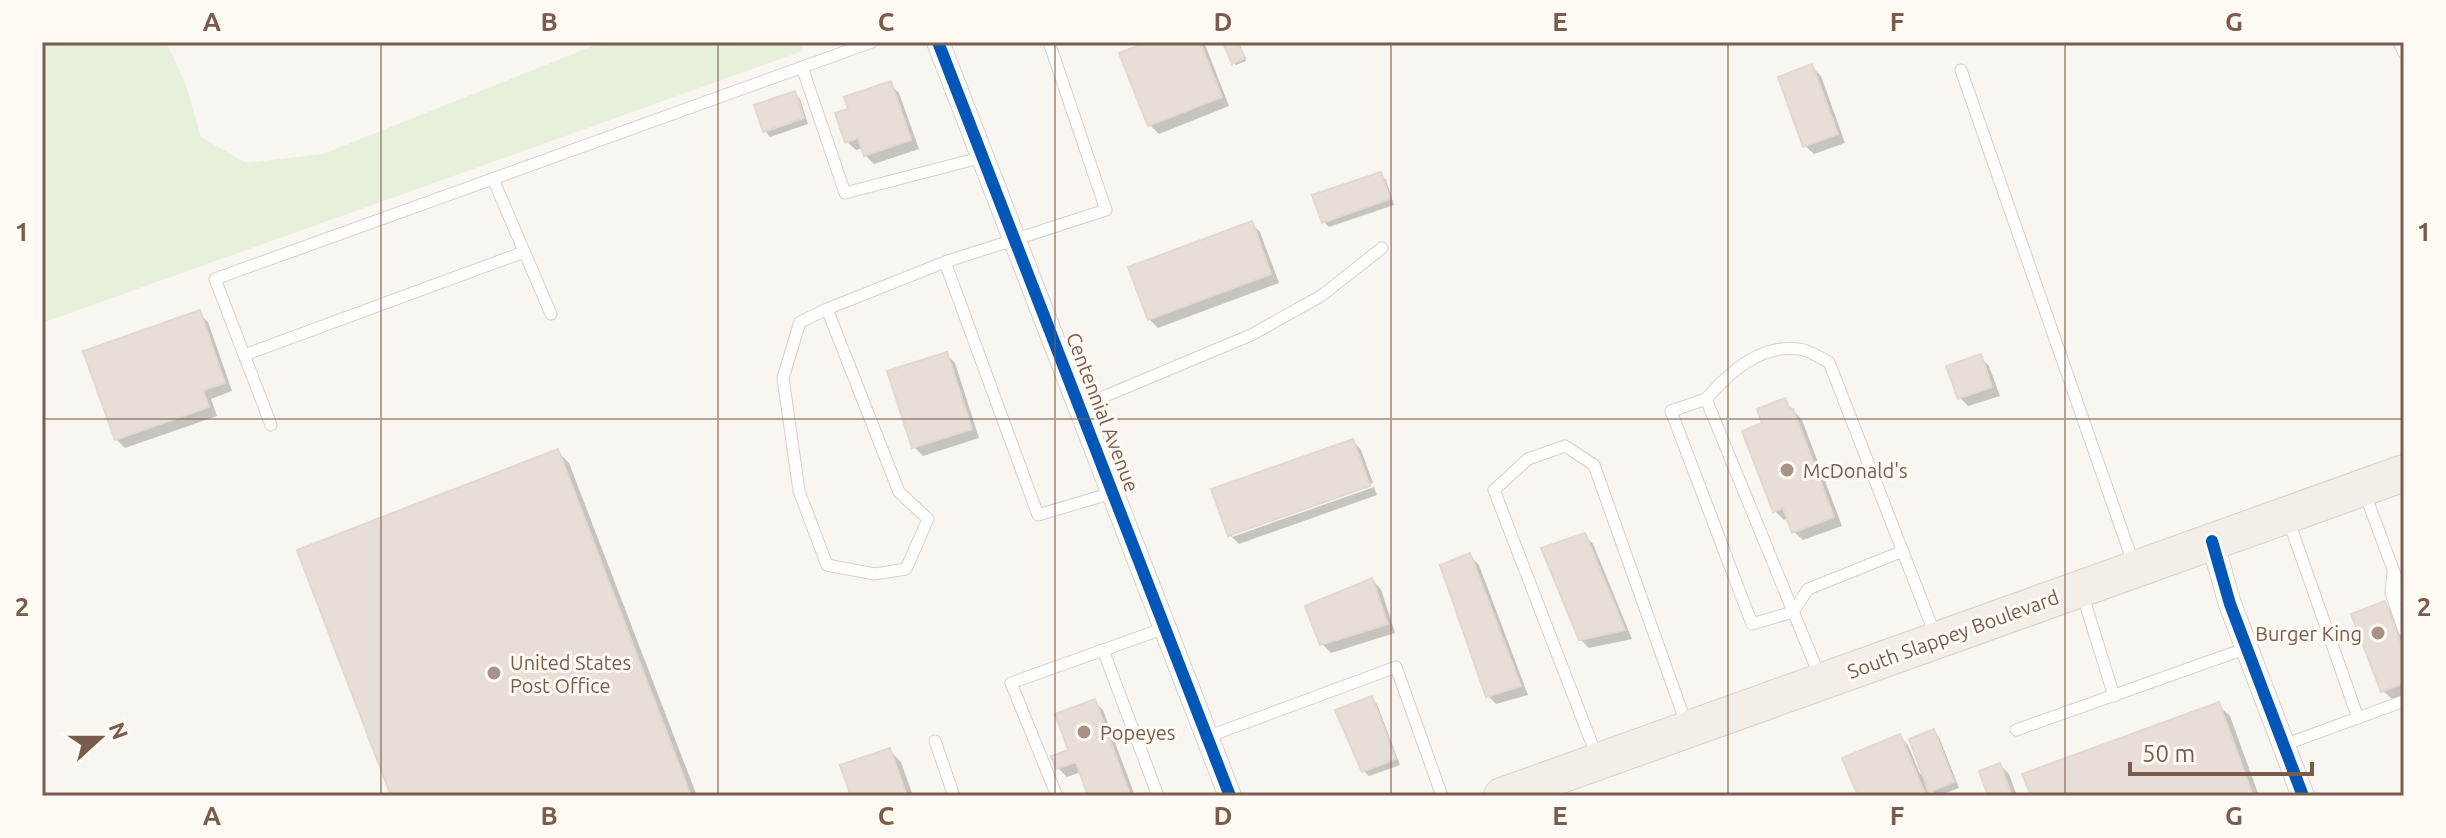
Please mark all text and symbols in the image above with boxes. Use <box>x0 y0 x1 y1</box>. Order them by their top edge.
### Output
text: A <box>203 7 222 36</box>
text: B <box>540 7 558 36</box>
text: C <box>878 7 895 36</box>
text: D <box>1214 7 1232 36</box>
text: E <box>1552 7 1568 36</box>
text: F <box>1890 7 1904 36</box>
text: G <box>2225 7 2243 36</box>
text: 1 <box>15 217 29 246</box>
text: 1 <box>2417 217 2431 246</box>
street label: Centennial Avenue <box>1062 329 1144 495</box>
place label: McDonald's <box>1803 459 1908 482</box>
marker: McDonald's <box>1778 461 1796 479</box>
street label: South Slappey Boulevard <box>1844 585 2062 683</box>
text: 2 <box>15 592 29 621</box>
text: 2 <box>2417 592 2431 621</box>
place label: Burger King <box>2255 622 2362 645</box>
marker: Burger King <box>2369 624 2387 642</box>
place label: United States Post Office <box>510 651 631 697</box>
marker: United States Post Office <box>485 664 503 682</box>
north arrow <box>60 698 140 778</box>
text: N <box>105 719 134 743</box>
place label: Popeyes <box>1100 721 1176 744</box>
marker: Popeyes <box>1075 723 1093 741</box>
scale bar <box>2130 726 2312 776</box>
text: 50 m <box>2142 740 2195 767</box>
text: A <box>203 801 222 830</box>
text: B <box>540 801 558 830</box>
text: C <box>878 801 895 830</box>
text: D <box>1214 801 1232 830</box>
text: E <box>1552 801 1568 830</box>
text: F <box>1890 801 1904 830</box>
text: G <box>2225 801 2243 830</box>

